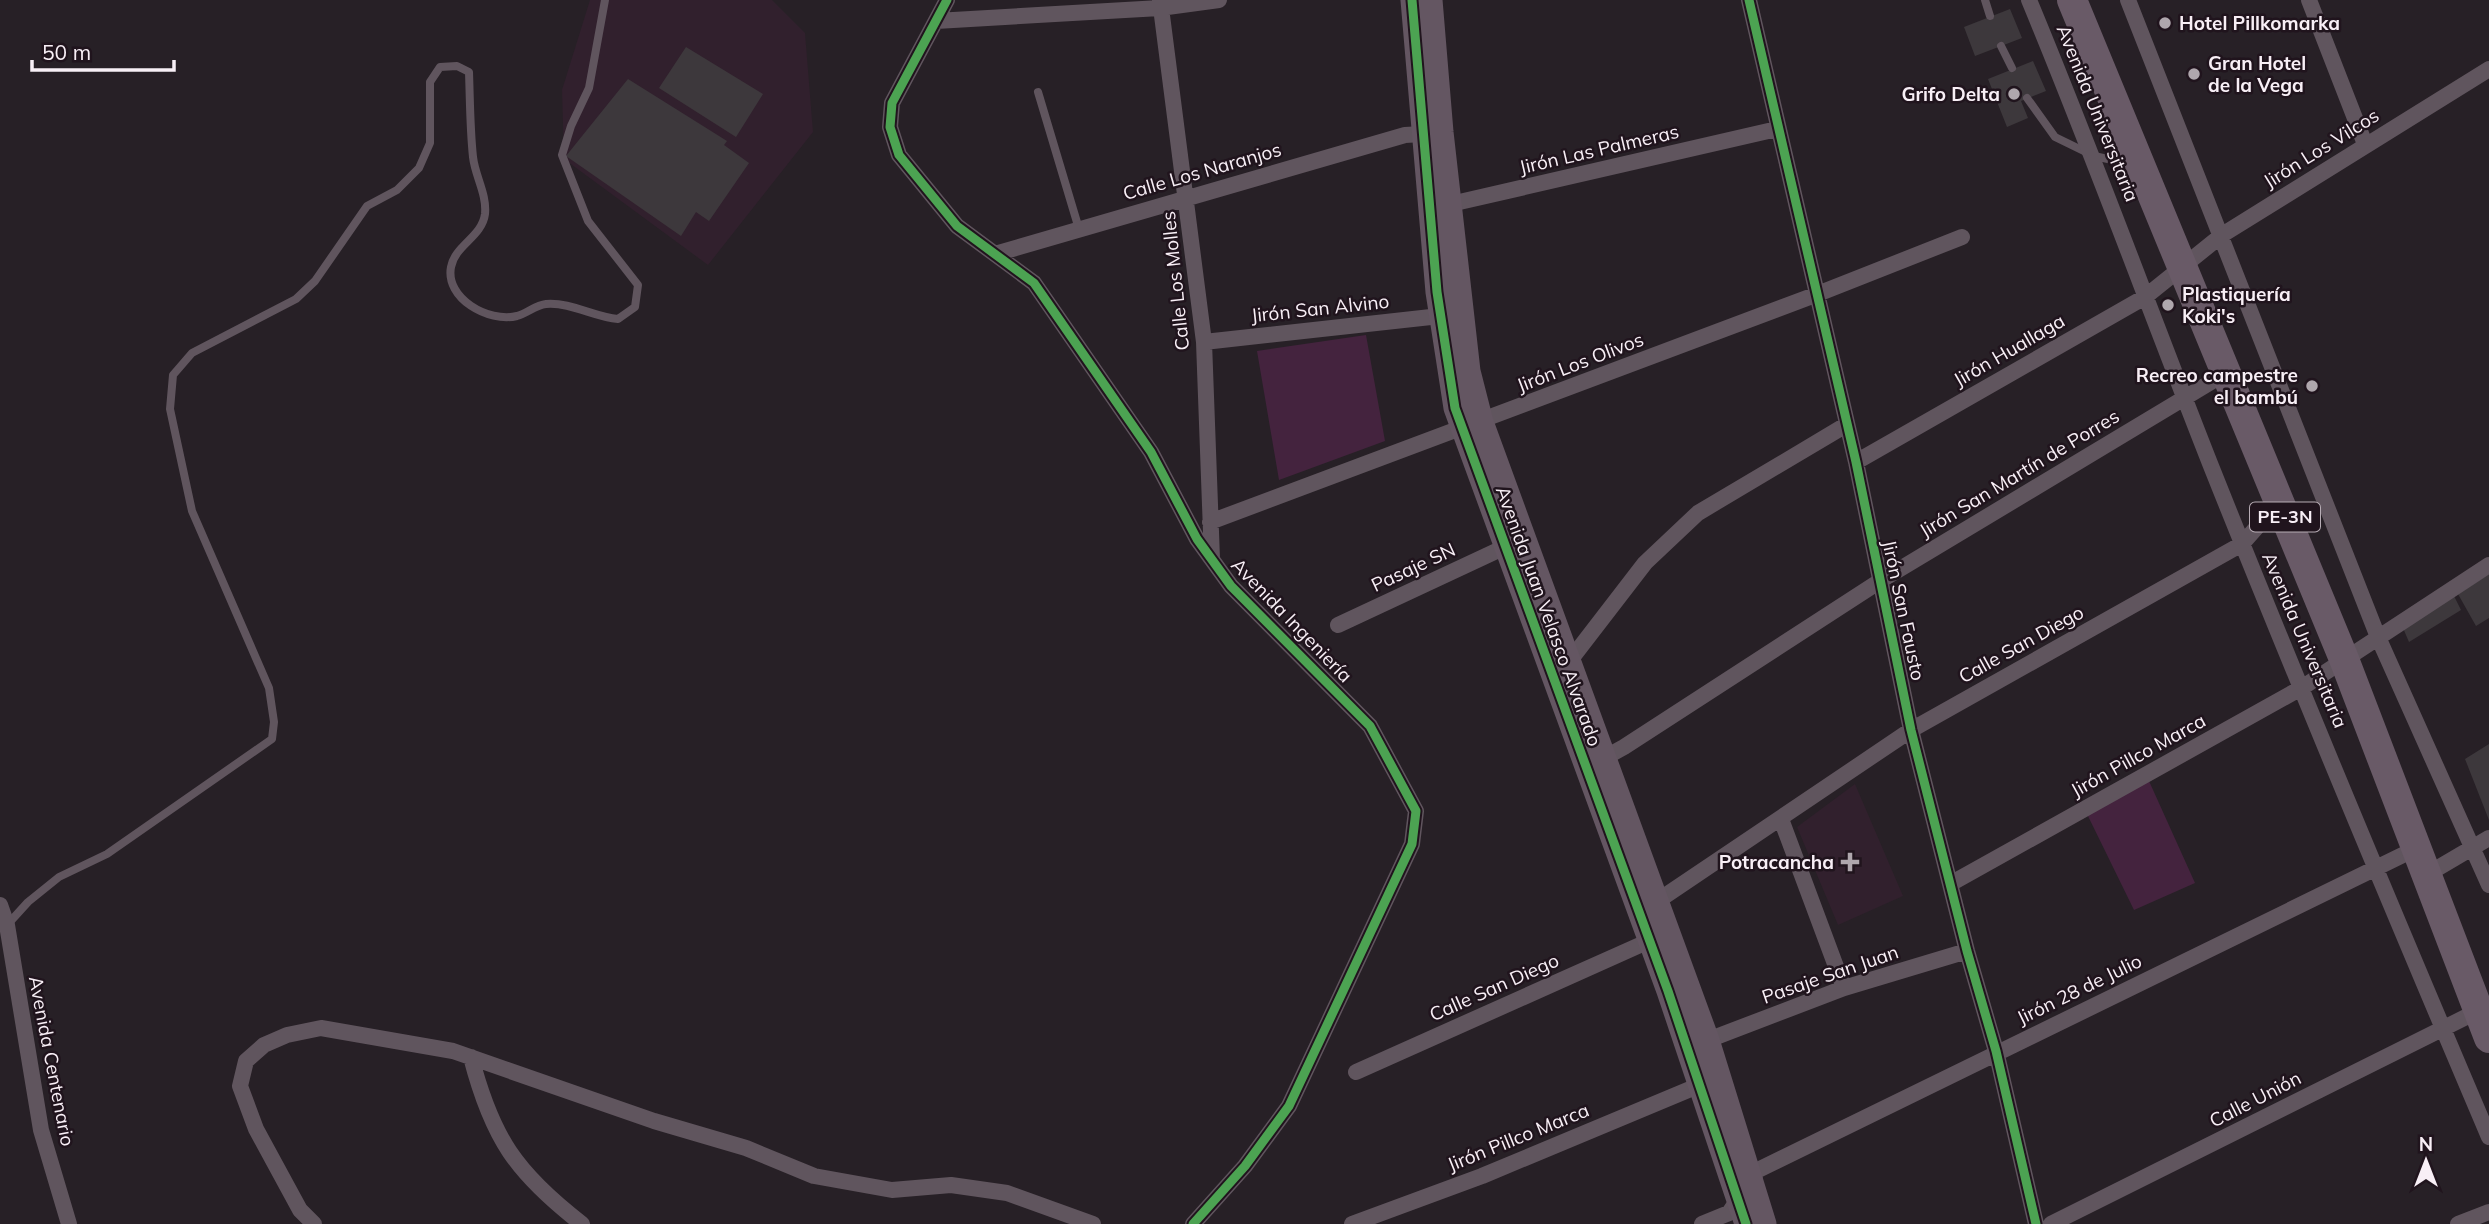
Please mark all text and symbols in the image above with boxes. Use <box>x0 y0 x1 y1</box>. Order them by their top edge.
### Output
place label: Hotel Pillkomarka <box>2179 11 2340 35</box>
marker: Hotel Pillkomarka <box>2157 15 2173 31</box>
street label: Avenida Universitaria <box>2052 21 2144 205</box>
scale bar <box>32 28 173 72</box>
text: 50 m <box>42 39 91 65</box>
place label: Gran Hotel de la Vega <box>2208 51 2306 97</box>
marker: Gran Hotel de la Vega <box>2186 66 2202 82</box>
place label: Grifo Delta <box>1901 82 2000 106</box>
marker: Grifo Delta <box>2006 86 2022 102</box>
street label: Jirón Los Vilcos <box>2259 103 2383 193</box>
street label: Jirón Las Palmeras <box>1517 119 1681 179</box>
street label: Calle Los Naranjos <box>1120 137 1284 205</box>
street label: Calle Los Molles <box>1156 210 1194 352</box>
place label: Plastiquería Koki's <box>2182 282 2291 328</box>
street label: Jirón San Alvino <box>1250 289 1390 327</box>
marker: Plastiquería Koki's <box>2160 297 2176 313</box>
street label: Jirón Huallaga <box>1949 308 2069 392</box>
street label: Jirón Los Olivos <box>1513 327 1647 397</box>
place label: Recreo campestre el bambú <box>2136 363 2298 409</box>
marker: Recreo campestre el bambú <box>2304 378 2320 394</box>
street label: Jirón San Martín de Porres <box>1915 404 2123 542</box>
street label: Avenida Juan Velasco Alvarado <box>1491 483 1607 749</box>
road number: PE-3N <box>2250 503 2320 532</box>
street label: Pasaje SN <box>1367 537 1459 597</box>
street label: Jirón San Fausto <box>1877 537 1931 683</box>
street label: Avenida Universitaria <box>2257 549 2353 731</box>
street label: Avenida Ingeniería <box>1226 553 1358 687</box>
street label: Calle San Diego <box>1954 600 2088 688</box>
street label: Jirón Pillco Marca <box>2066 708 2210 802</box>
place label: Potracancha <box>1719 850 1834 874</box>
marker: Potracancha <box>1840 852 1860 872</box>
street label: Pasaje San Juan <box>1758 939 1902 1009</box>
street label: Calle San Diego <box>1426 948 1562 1026</box>
street label: Jirón 28 de Julio <box>2013 948 2145 1030</box>
street label: Avenida Centenario <box>24 974 80 1148</box>
street label: Calle Unión <box>2205 1066 2305 1132</box>
street label: Jirón Pillco Marca <box>1444 1098 1592 1176</box>
north arrow <box>2391 1126 2461 1196</box>
text: N <box>2419 1132 2433 1156</box>

